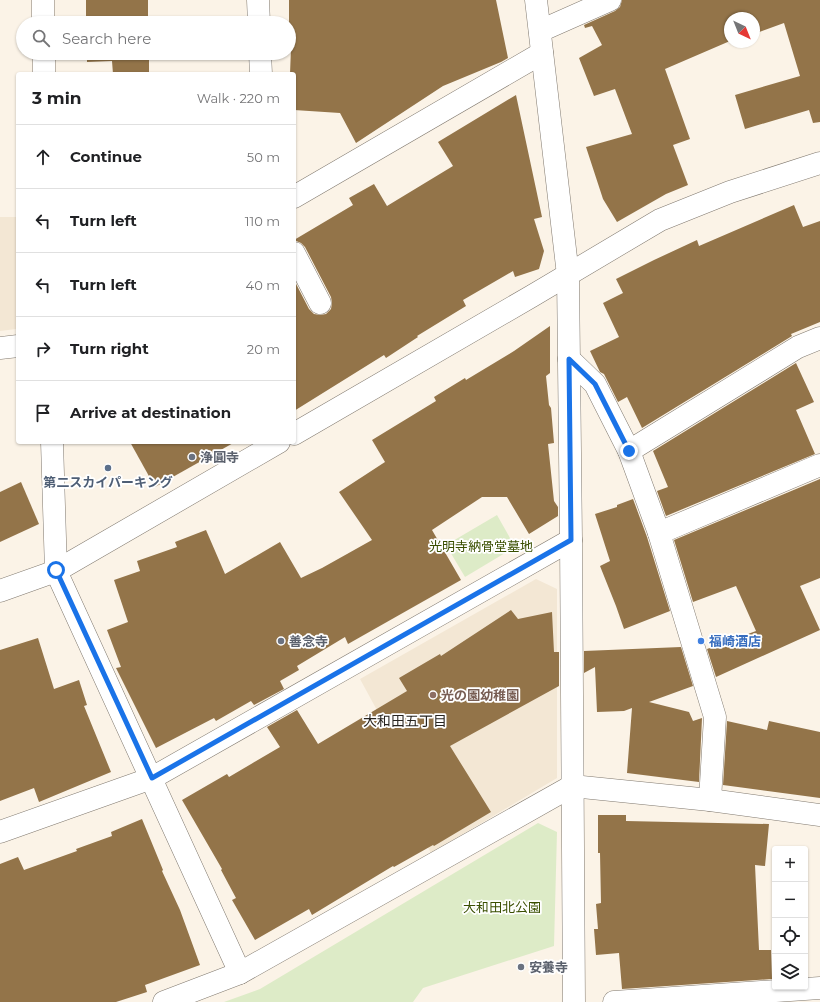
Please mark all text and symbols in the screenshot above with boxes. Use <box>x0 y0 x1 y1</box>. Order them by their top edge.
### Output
north arrow <box>724 12 760 48</box>
search box <box>16 16 296 60</box>
icon: search <box>30 27 52 49</box>
text: Search here <box>62 29 151 48</box>
text: 3 min <box>32 88 82 108</box>
text: Walk · 220 m <box>197 90 280 106</box>
icon: ahead <box>32 146 54 168</box>
text: Continue <box>70 147 142 166</box>
text: 50 m <box>247 149 280 165</box>
icon: left <box>32 210 54 232</box>
text: Turn left <box>70 211 137 230</box>
text: 110 m <box>245 213 280 229</box>
icon: left <box>32 274 54 296</box>
text: Turn left <box>70 275 137 294</box>
text: 40 m <box>246 277 280 293</box>
icon: right <box>32 338 54 360</box>
text: Turn right <box>70 339 149 358</box>
text: 20 m <box>247 341 280 357</box>
icon: arrive <box>32 402 54 424</box>
text: Arrive at destination <box>70 403 231 422</box>
route end <box>620 442 638 460</box>
place label: 浄圓寺 <box>200 449 239 465</box>
marker: 浄圓寺 <box>187 452 197 462</box>
marker: 第二スカイパーキング <box>103 463 113 473</box>
place label: 第二スカイパーキング <box>43 474 173 490</box>
park label: 光明寺納骨堂墓地 <box>429 538 533 554</box>
route start <box>47 561 65 579</box>
place label: 善念寺 <box>289 633 328 649</box>
place label: 福崎酒店 <box>709 633 761 649</box>
marker: 善念寺 <box>276 636 286 646</box>
marker: 福崎酒店 <box>696 636 706 646</box>
place label: 光の園幼稚園 <box>441 687 519 703</box>
marker: 光の園幼稚園 <box>428 690 438 700</box>
district label: 大和田五丁目 <box>363 712 447 730</box>
map controls <box>772 846 808 990</box>
button: + <box>772 846 808 882</box>
button: − <box>772 882 808 918</box>
park label: 大和田北公園 <box>463 899 541 915</box>
button: locate <box>772 918 808 954</box>
button: layers <box>772 954 808 990</box>
place label: 安養寺 <box>529 959 568 975</box>
marker: 安養寺 <box>516 962 526 972</box>

